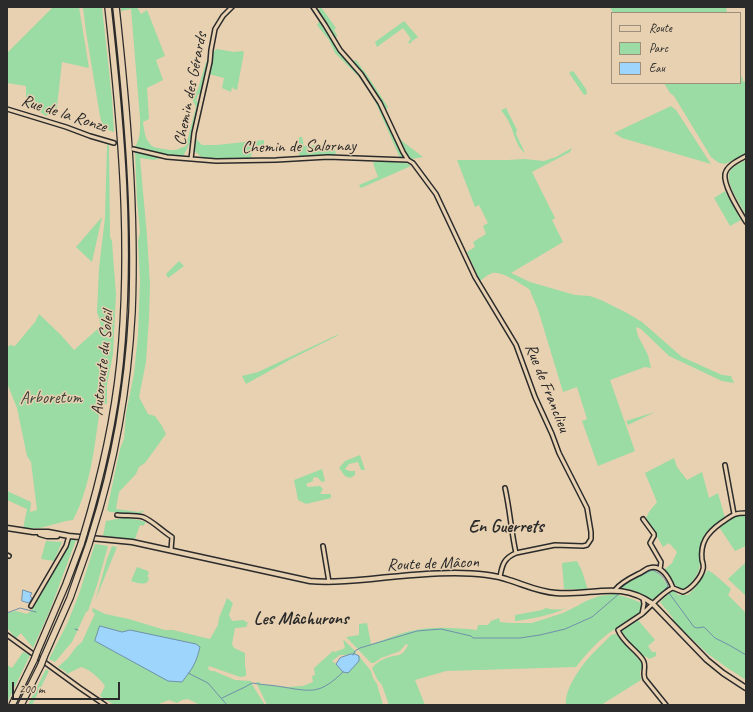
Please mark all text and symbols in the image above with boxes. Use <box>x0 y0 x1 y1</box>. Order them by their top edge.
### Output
legend <box>611 12 741 84</box>
text: Route <box>649 20 672 36</box>
street label: Chemin des Gérards <box>170 31 212 147</box>
text: Parc <box>649 40 668 56</box>
text: Eau <box>649 60 665 76</box>
street label: Rue de la Ronze <box>19 91 109 137</box>
street label: Chemin de Salornay <box>242 136 356 158</box>
street label: Autoroute du Soleil <box>87 310 119 416</box>
street label: Rue de Franclieu <box>520 341 574 435</box>
park label: Arboretum <box>20 389 82 409</box>
district label: En Guerrets <box>468 516 544 538</box>
street label: Route de Mâcon <box>387 552 479 576</box>
district label: Les Mâchurons <box>254 608 348 630</box>
scale bar <box>14 674 122 700</box>
text: 200 m <box>19 681 45 697</box>

